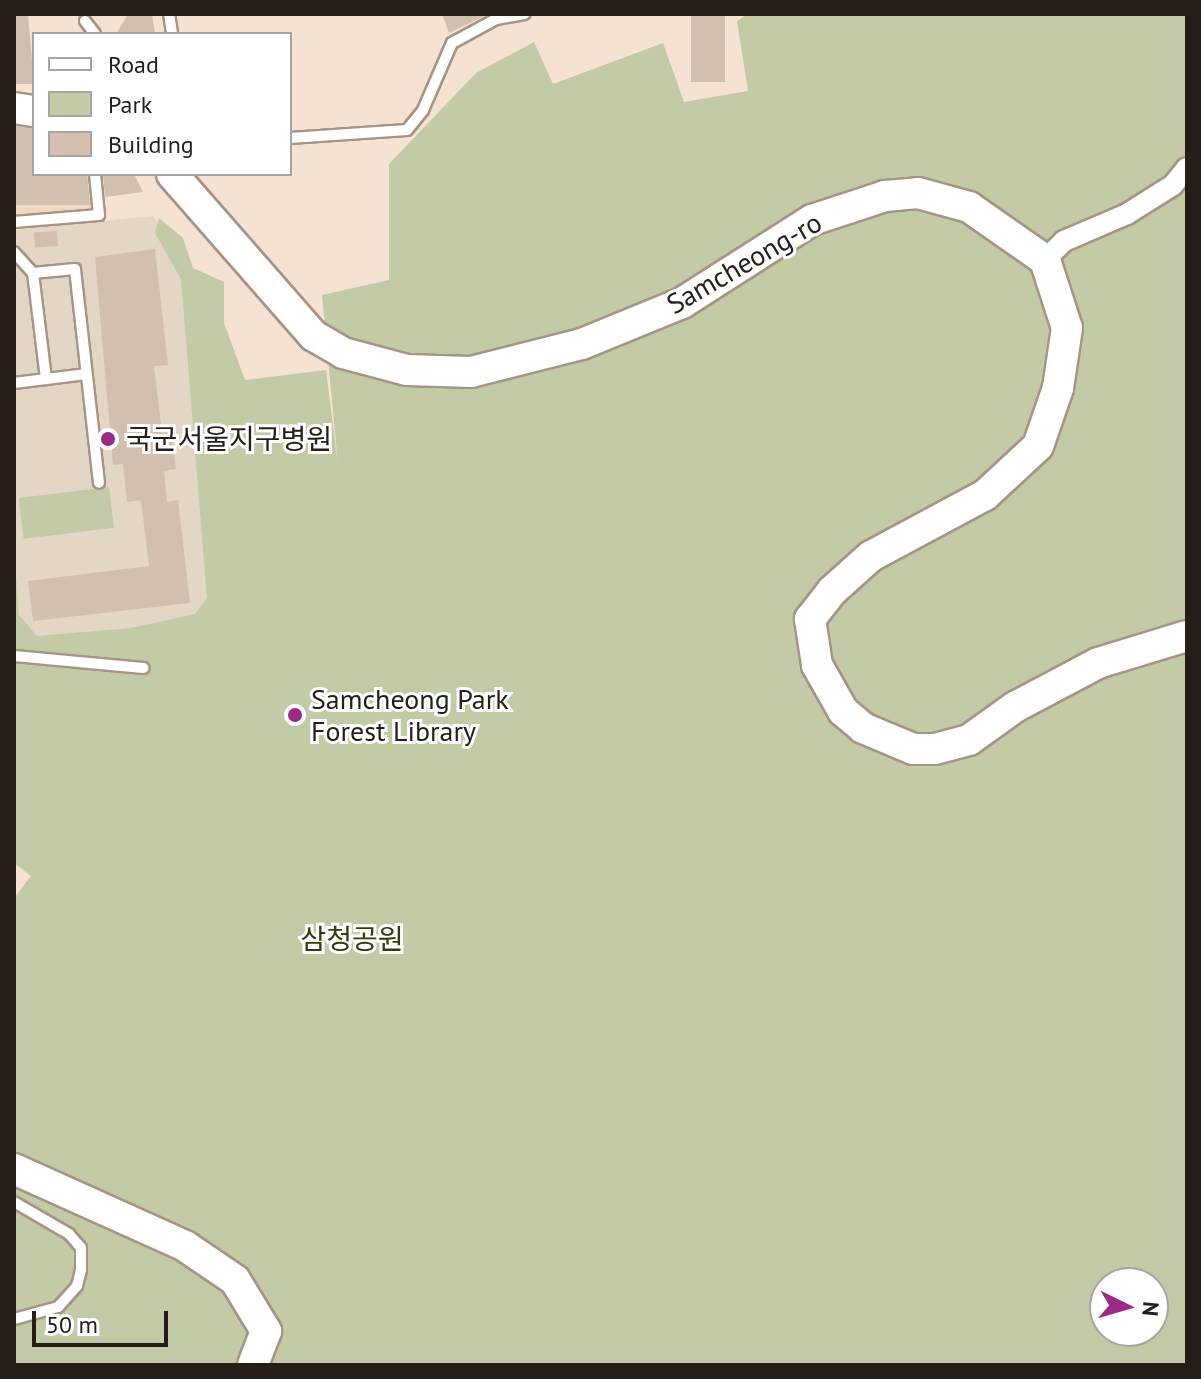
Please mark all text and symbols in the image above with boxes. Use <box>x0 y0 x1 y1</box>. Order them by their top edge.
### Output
legend <box>32 32 292 176</box>
text: Road <box>108 49 159 80</box>
text: Park <box>108 89 152 120</box>
text: Building <box>108 129 194 160</box>
street label: Samcheong-ro <box>661 205 827 321</box>
place label: 국군서울지구병원 <box>126 422 332 456</box>
marker: 국군서울지구병원 <box>97 428 119 450</box>
place label: Samcheong Park Forest Library <box>311 682 509 748</box>
marker: Samcheong Park Forest Library <box>286 706 304 724</box>
park label: 삼청공원 <box>300 922 404 956</box>
north arrow <box>1089 1267 1169 1347</box>
scale bar <box>36 1295 172 1345</box>
text: N <box>1136 1300 1165 1317</box>
text: 50 m <box>46 1309 98 1340</box>

